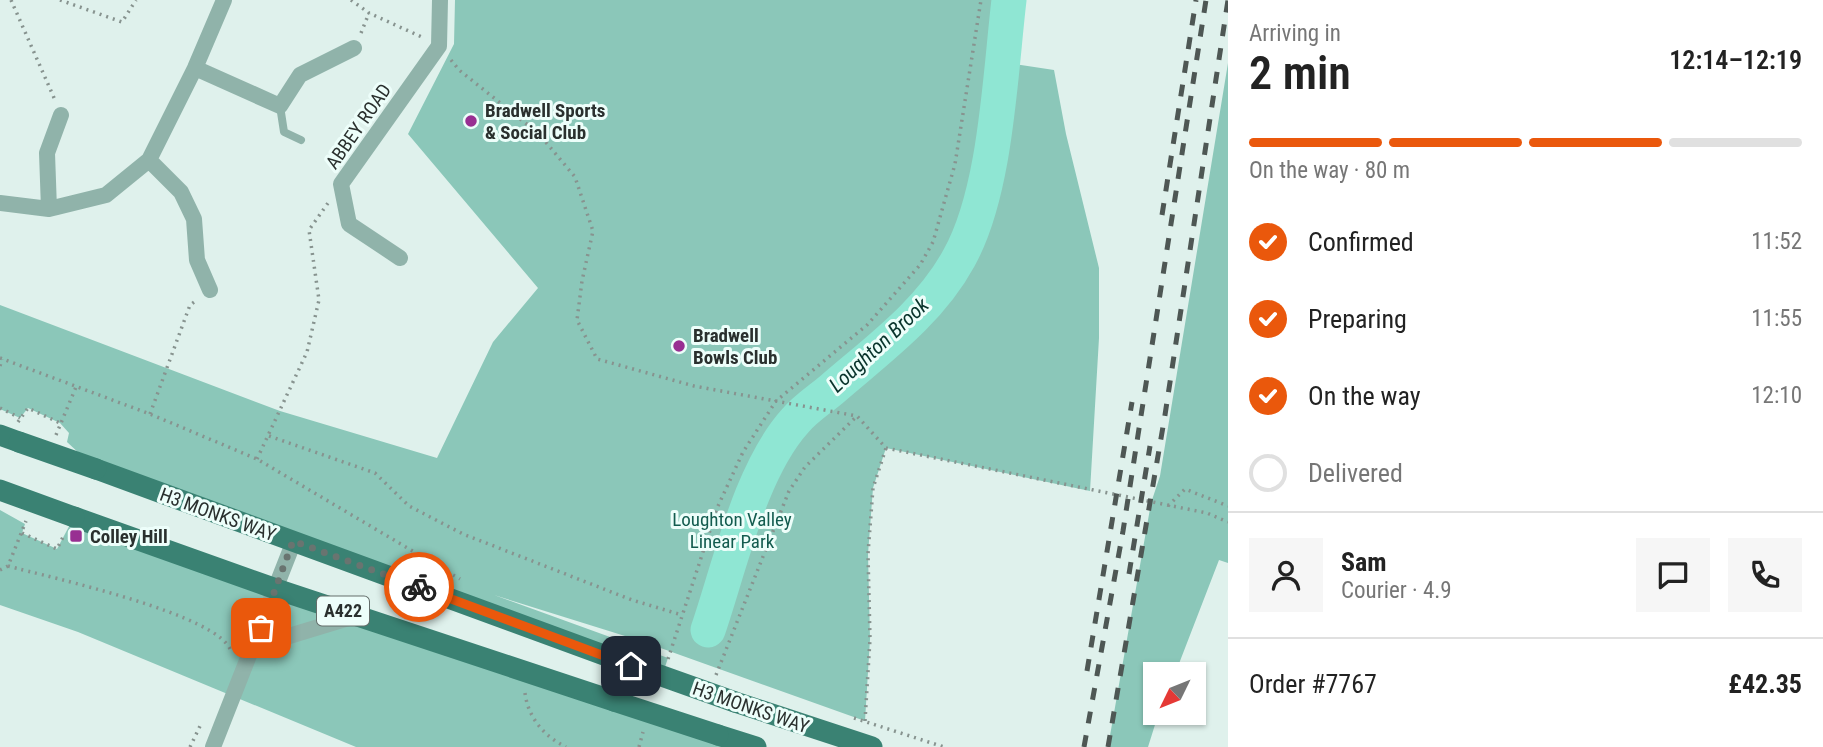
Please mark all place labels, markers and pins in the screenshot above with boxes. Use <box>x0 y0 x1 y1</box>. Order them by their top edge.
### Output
place label: Bradwell Sports & Social Club <box>485 99 605 144</box>
marker: Bradwell Sports & Social Club <box>463 113 479 129</box>
place label: Bradwell Bowls Club <box>693 324 777 369</box>
marker: Bradwell Bowls Club <box>671 338 687 354</box>
place label: Colley Hill <box>90 525 168 548</box>
marker: Colley Hill <box>68 528 84 544</box>
pin <box>231 598 291 658</box>
pin <box>601 636 661 696</box>

